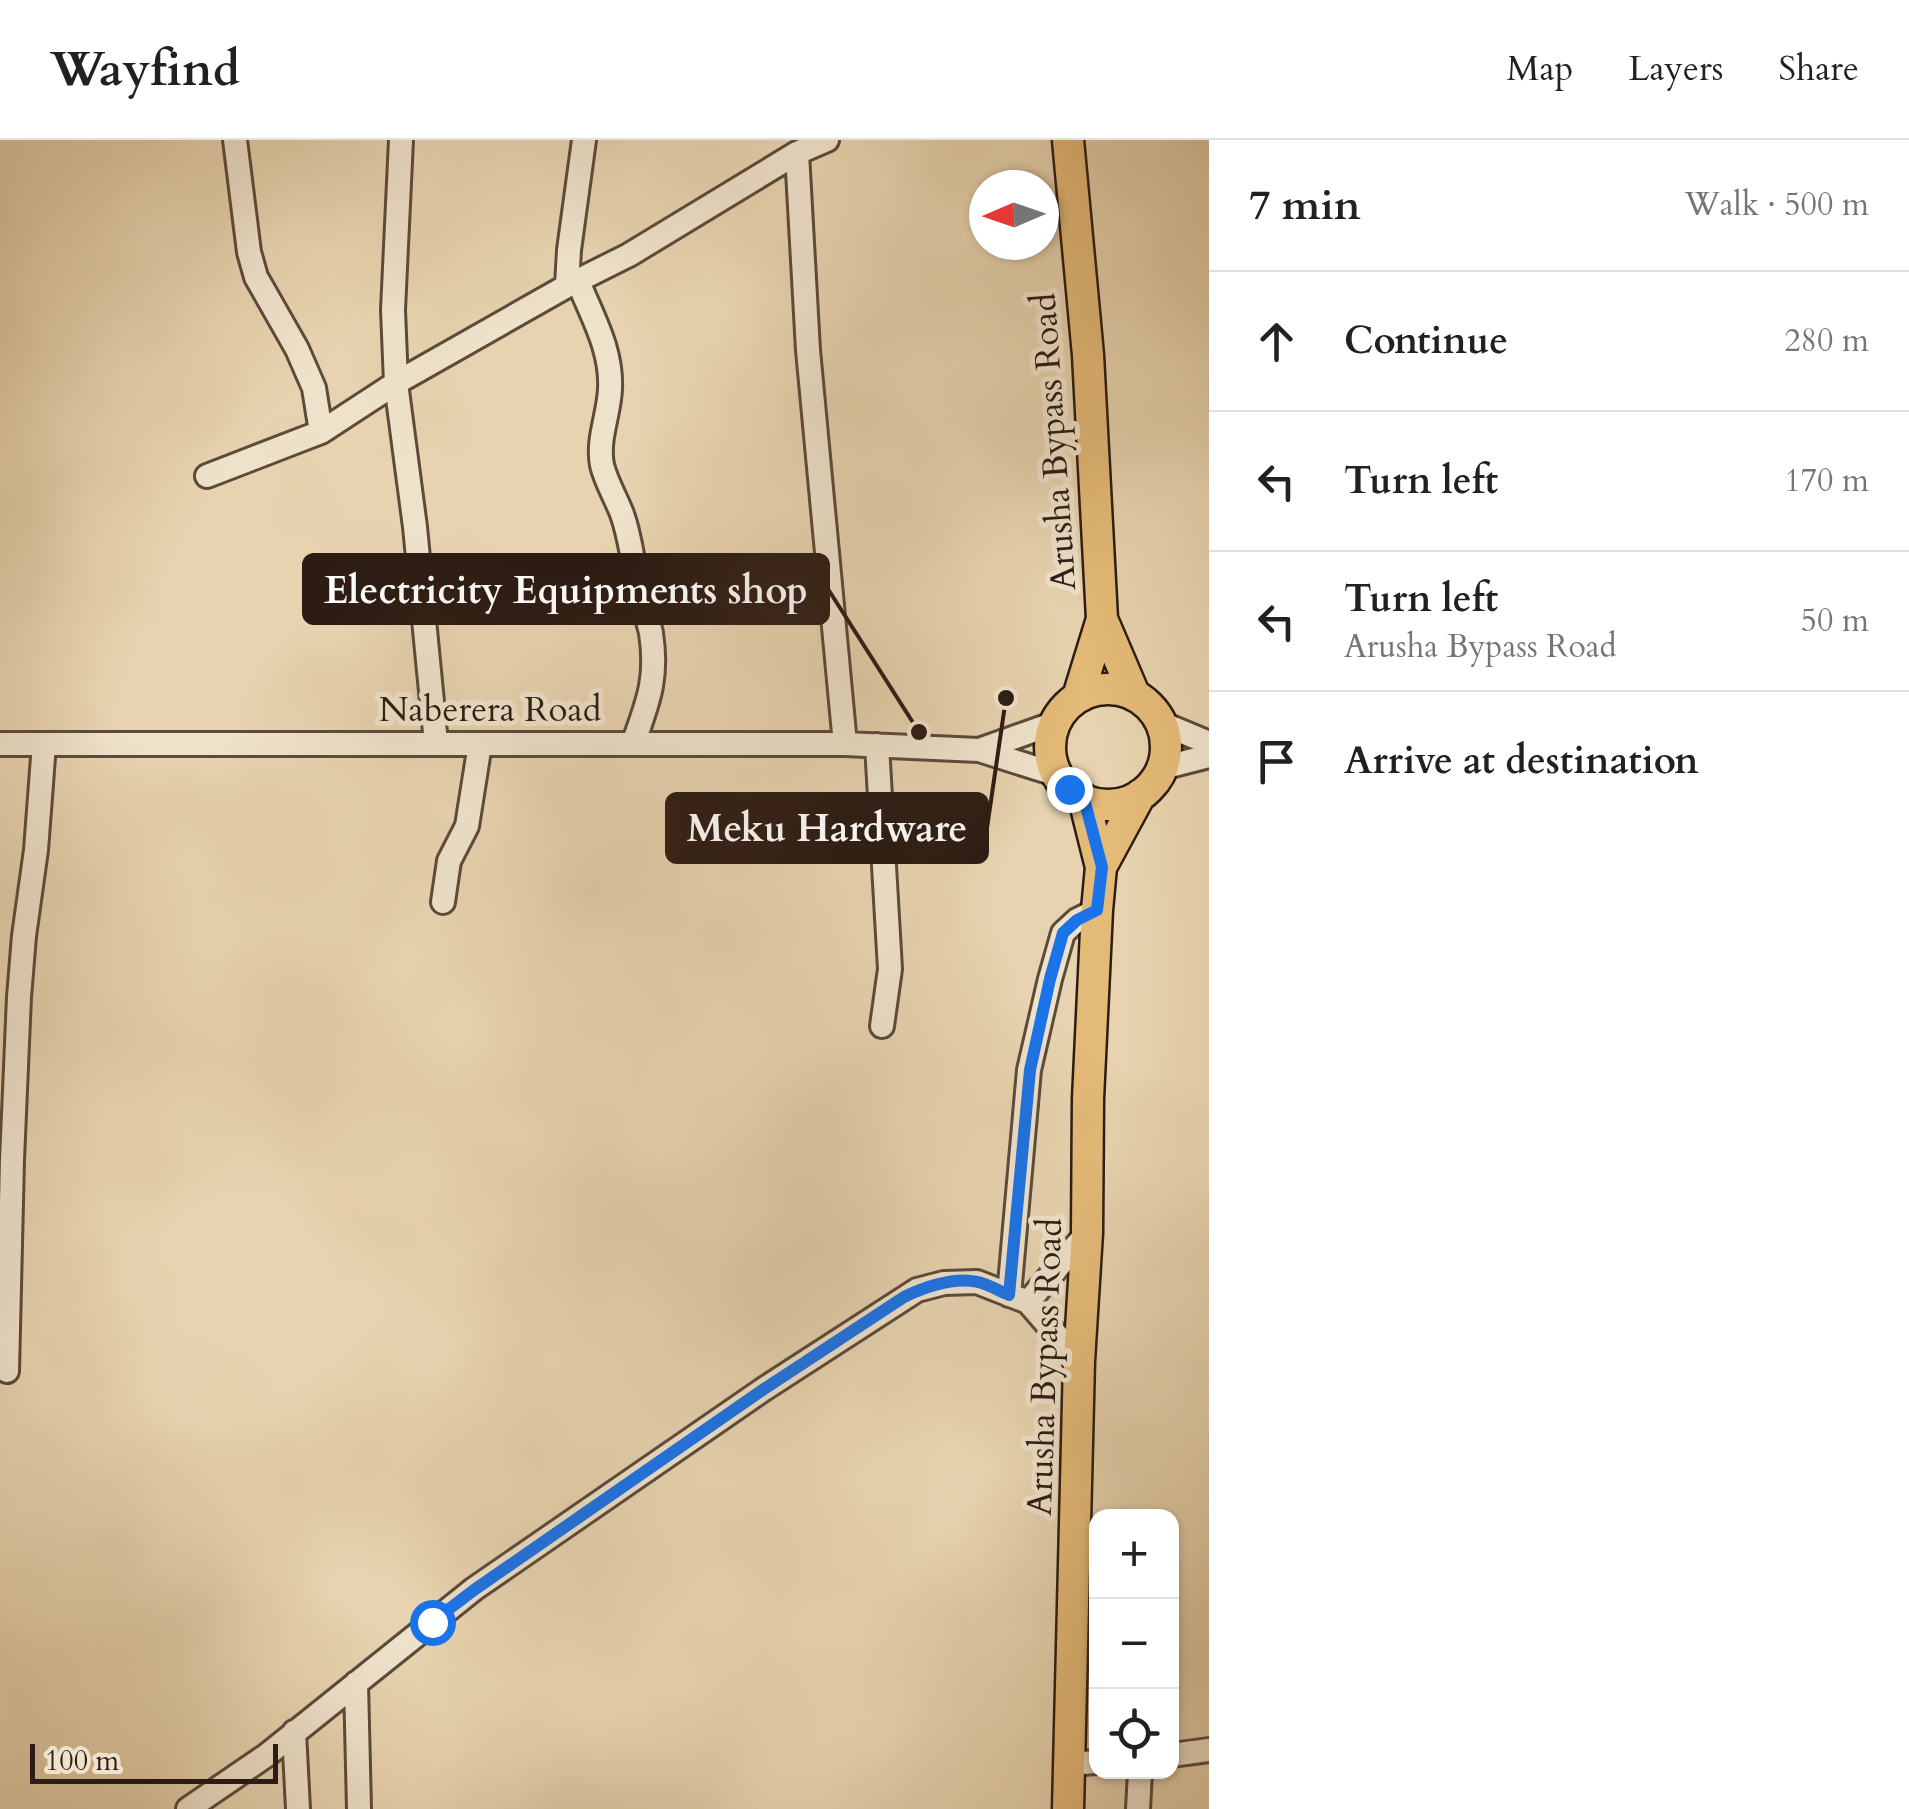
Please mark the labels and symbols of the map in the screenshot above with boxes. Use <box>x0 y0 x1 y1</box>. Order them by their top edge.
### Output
north arrow <box>969 170 1059 260</box>
street label: Arusha Bypass Road <box>1020 291 1088 592</box>
callout: Electricity Equipments shop <box>304 555 828 623</box>
text: Electricity Equipments shop <box>324 565 808 617</box>
street label: Naberera Road <box>379 686 602 734</box>
route end <box>1047 767 1093 813</box>
callout: Meku Hardware <box>667 794 987 862</box>
text: Meku Hardware <box>687 803 967 855</box>
street label: Arusha Bypass Road <box>1016 1217 1074 1517</box>
route start <box>410 1600 456 1646</box>
scale bar <box>30 1739 278 1784</box>

